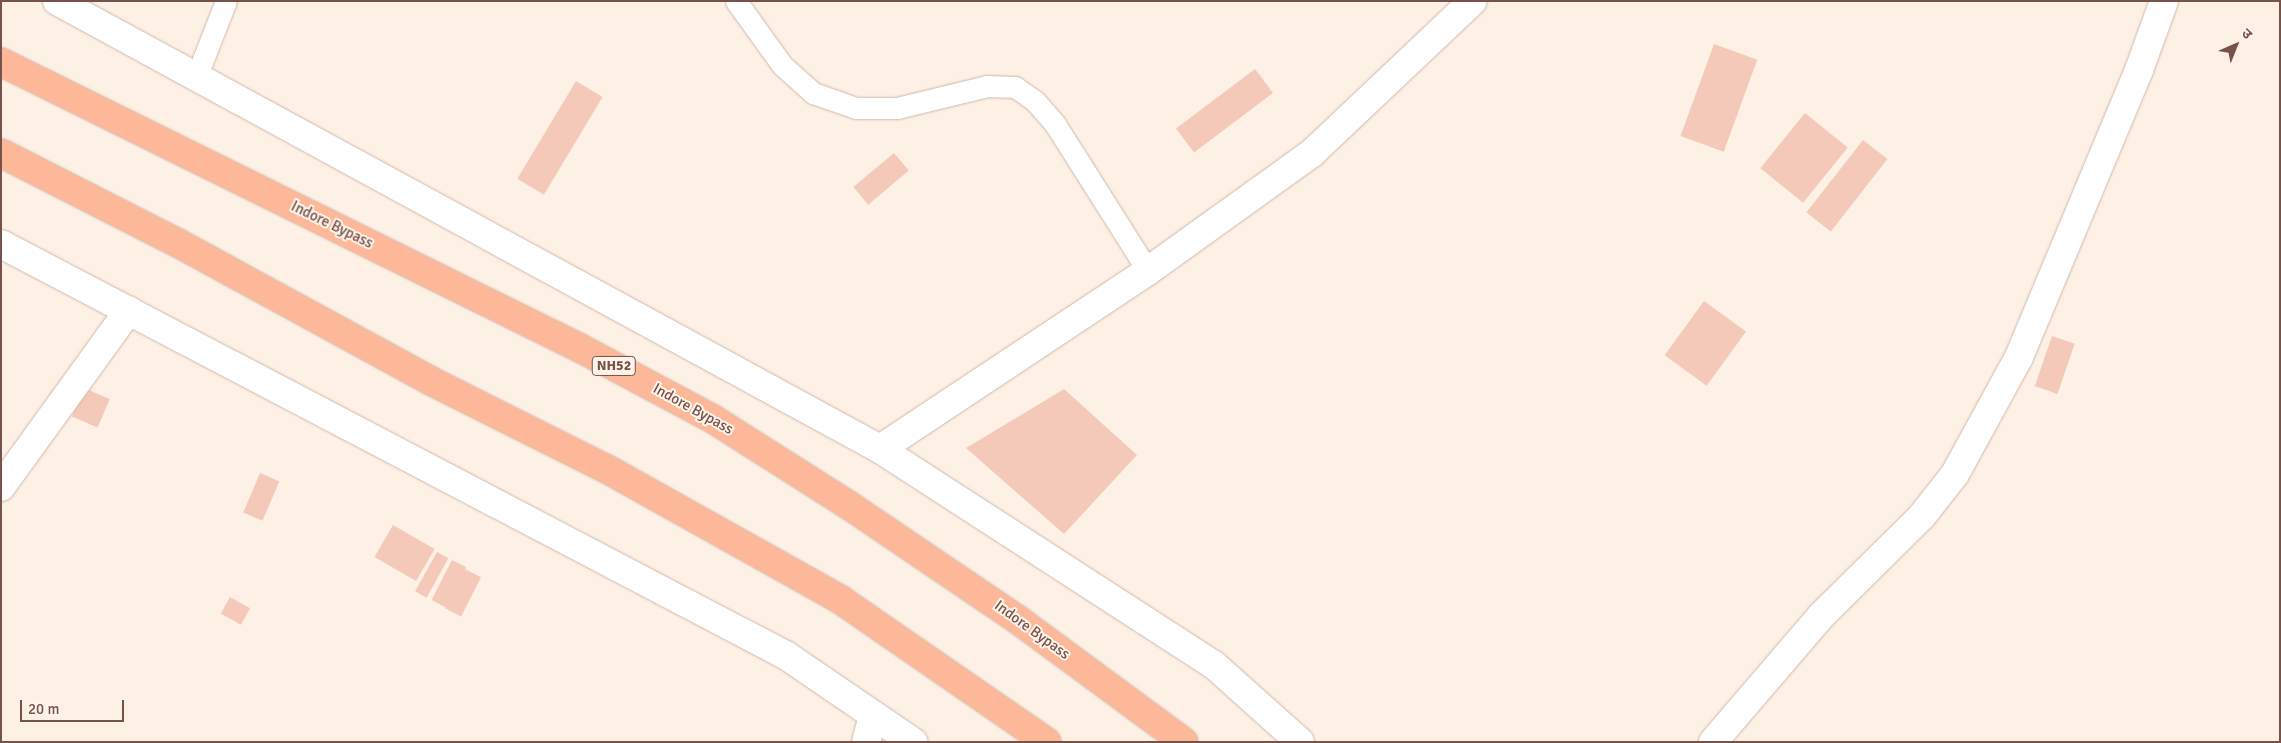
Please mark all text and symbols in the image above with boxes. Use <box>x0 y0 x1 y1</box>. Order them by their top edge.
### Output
north arrow <box>2211 20 2261 70</box>
text: उ <box>2238 25 2256 43</box>
street label: Indore Bypass <box>288 197 376 253</box>
road number: NH52 <box>592 354 636 378</box>
street label: Indore Bypass <box>650 380 736 438</box>
street label: Indore Bypass <box>991 597 1073 663</box>
scale bar <box>22 690 126 722</box>
text: 20 m <box>28 700 59 718</box>

